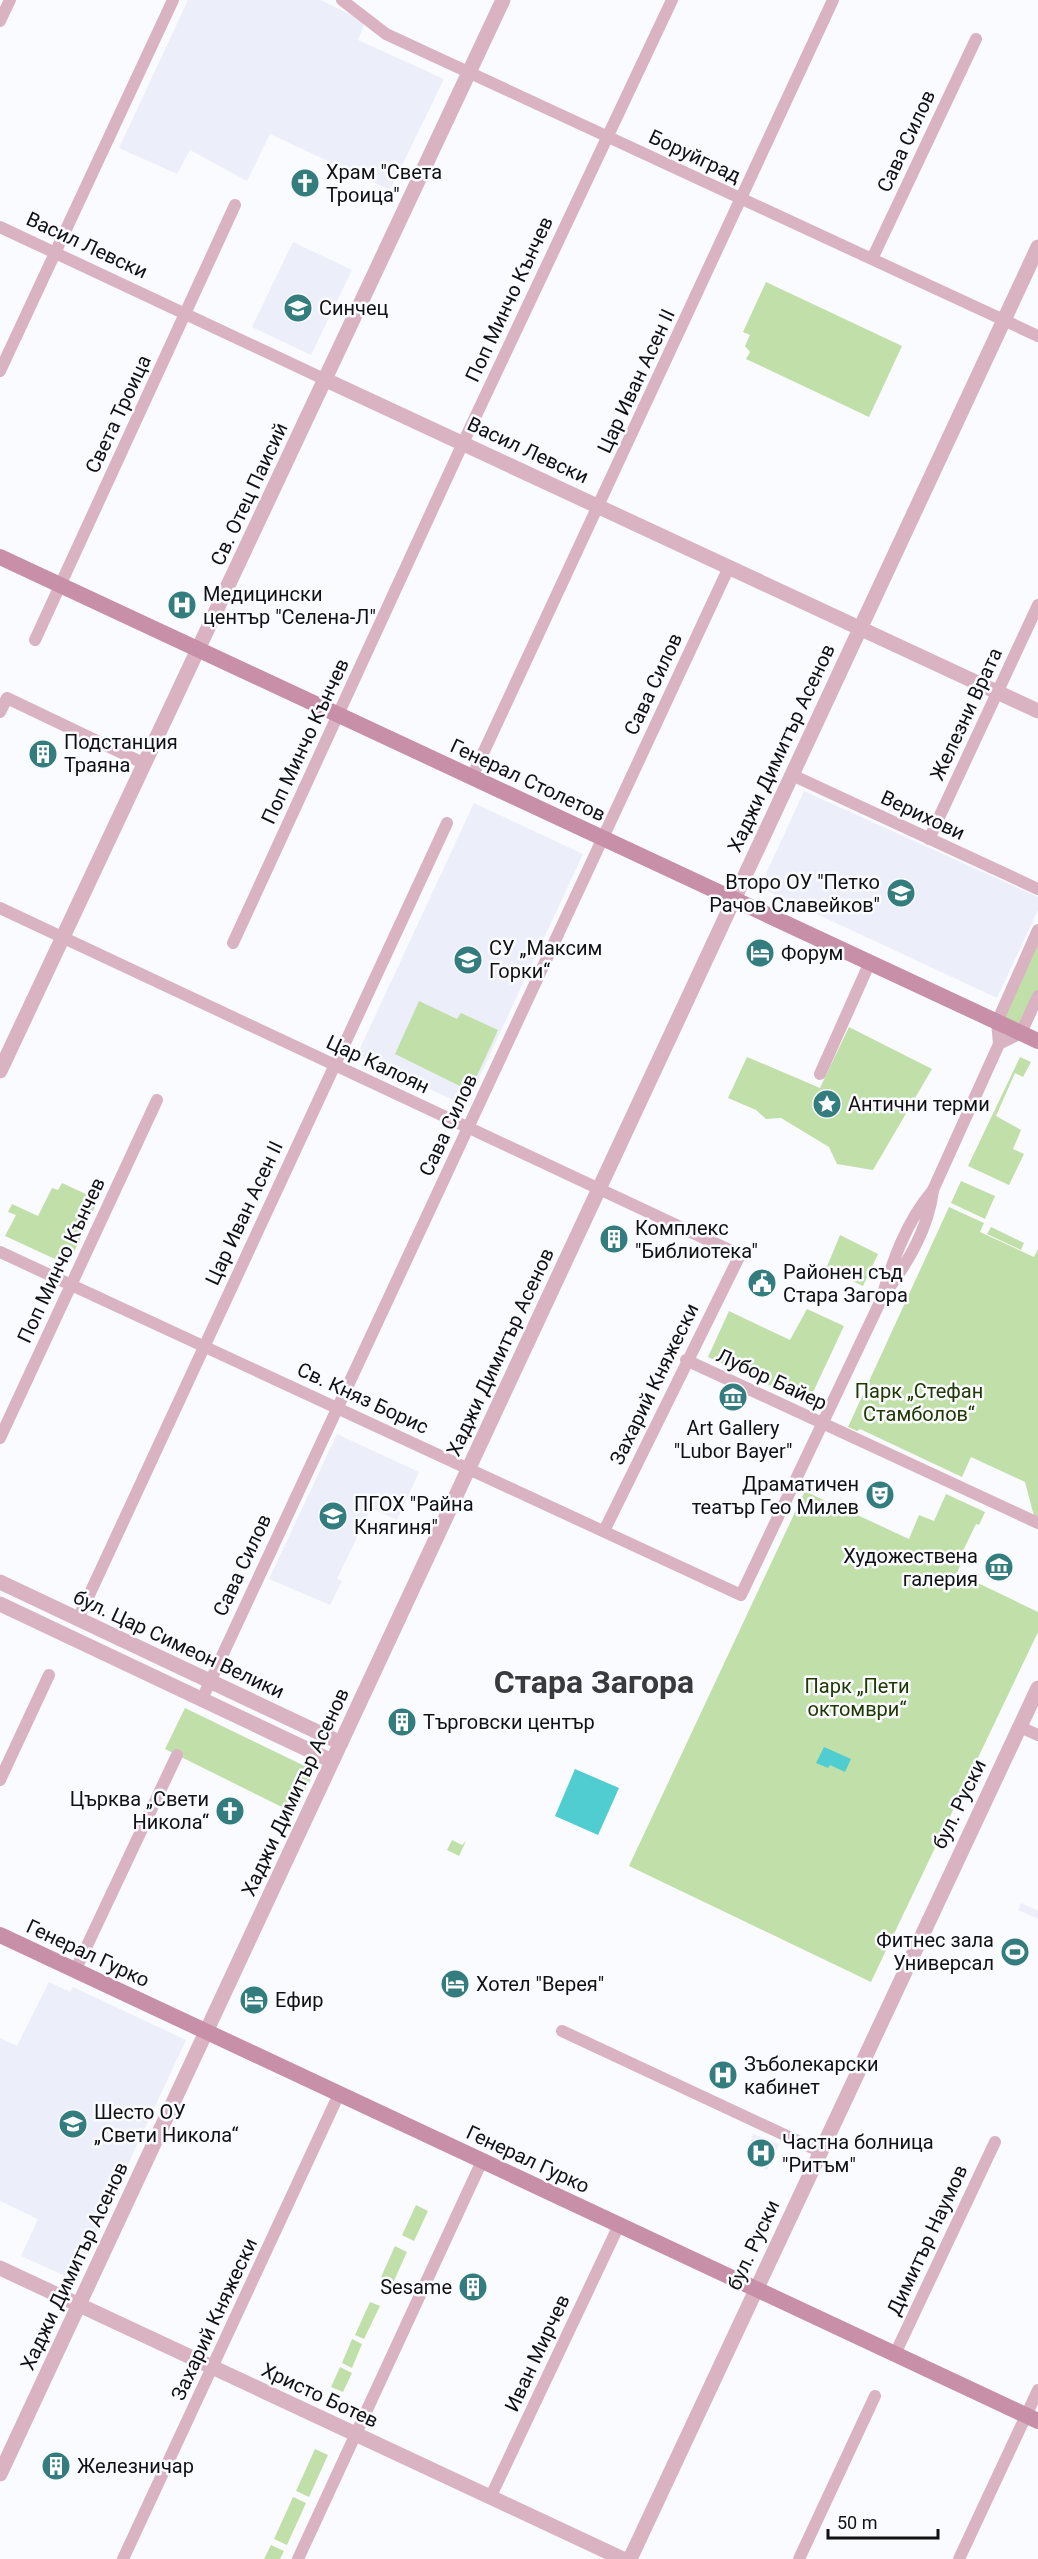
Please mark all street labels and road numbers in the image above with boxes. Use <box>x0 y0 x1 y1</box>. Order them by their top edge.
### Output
street label: Сава Силов <box>872 86 940 196</box>
street label: Боруйград <box>645 124 745 188</box>
street label: Васил Левски <box>23 206 151 284</box>
street label: Поп Минчо Кънчев <box>460 213 558 385</box>
street label: Цар Иван Асен II <box>592 305 680 457</box>
street label: Света Троица <box>80 351 156 477</box>
street label: Васил Левски <box>464 411 592 489</box>
street label: Св. Отец Паисий <box>205 419 293 569</box>
street label: Сава Силов <box>619 629 687 739</box>
street label: Хаджи Димитър Асенов <box>722 640 840 856</box>
street label: Железни Врата <box>925 644 1007 784</box>
street label: Поп Минчо Кънчев <box>256 655 354 827</box>
street label: Генерал Столетов <box>447 734 609 826</box>
street label: Верихови <box>877 785 969 845</box>
street label: Цар Калоян <box>323 1030 433 1098</box>
street label: Сава Силов <box>414 1070 482 1180</box>
street label: Цар Иван Асен II <box>200 1137 288 1289</box>
street label: Поп Минчо Кънчев <box>12 1174 110 1346</box>
street label: Хаджи Димитър Асенов <box>441 1244 559 1460</box>
street label: Захарий Княжески <box>605 1299 703 1469</box>
street label: Лубор Байер <box>713 1343 831 1415</box>
street label: Св. Княз Борис <box>293 1357 433 1439</box>
street label: Сава Силов <box>208 1510 276 1620</box>
street label: бул. Цар Симеон Велики <box>70 1585 288 1703</box>
street label: Хаджи Димитър Асенов <box>236 1684 354 1900</box>
street label: бул. Руски <box>927 1755 991 1853</box>
street label: Генерал Гурко <box>23 1914 153 1992</box>
street label: Генерал Гурко <box>463 2120 593 2198</box>
street label: Хаджи Димитър Асенов <box>15 2158 133 2374</box>
street label: Димитър Наумов <box>882 2161 972 2319</box>
street label: бул. Руски <box>722 2196 784 2294</box>
street label: Захарий Княжески <box>166 2234 262 2404</box>
street label: Иван Мирчев <box>499 2291 575 2415</box>
street label: Христо Ботев <box>258 2357 382 2433</box>

